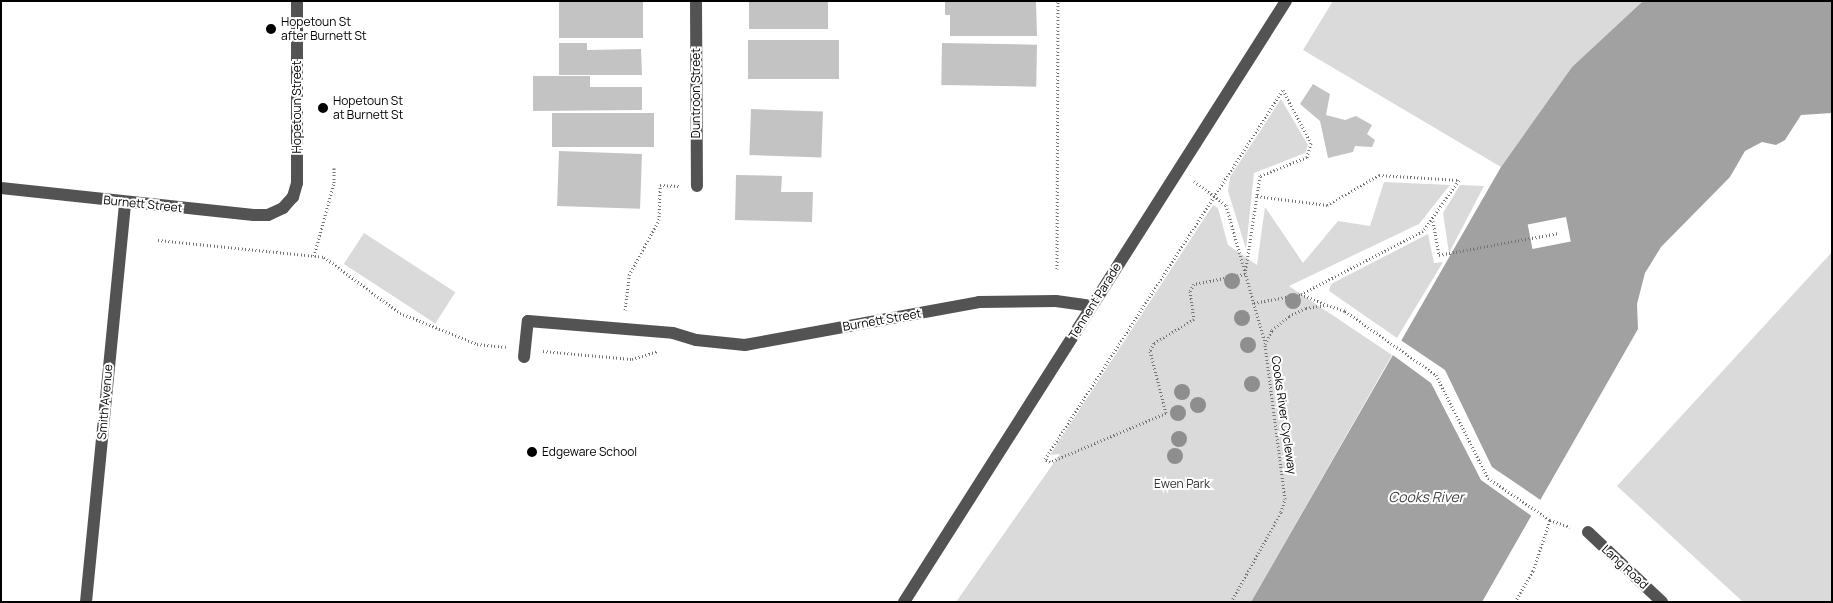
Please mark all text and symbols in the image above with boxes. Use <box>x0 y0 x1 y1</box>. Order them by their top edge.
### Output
place label: Hopetoun St after Burnett St <box>281 15 367 43</box>
marker: Hopetoun St after Burnett St <box>265 23 277 35</box>
street label: Duntroon Street <box>689 48 703 138</box>
street label: Hopetoun Street <box>290 61 304 153</box>
place label: Hopetoun St at Burnett St <box>333 94 403 122</box>
marker: Hopetoun St at Burnett St <box>317 102 329 114</box>
street label: Burnett Street <box>103 193 183 215</box>
street label: Tennent Parade <box>1066 260 1124 342</box>
street label: Burnett Street <box>842 306 922 334</box>
street label: Cooks River Cycleway <box>1269 355 1299 475</box>
street label: Smith Avenue <box>95 364 115 440</box>
place label: Edgeware School <box>542 445 637 459</box>
marker: Edgeware School <box>526 446 538 458</box>
park label: Ewen Park <box>1154 477 1210 491</box>
water label: Cooks River <box>1388 489 1464 505</box>
street label: Lang Road <box>1599 542 1651 592</box>

